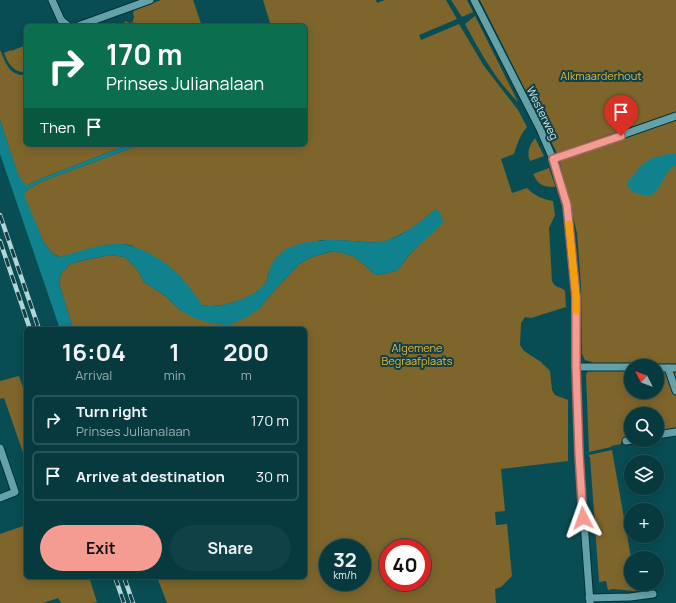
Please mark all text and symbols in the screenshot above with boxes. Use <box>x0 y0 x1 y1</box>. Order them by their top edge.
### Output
text: 170 m <box>106 35 182 73</box>
icon: right <box>40 40 92 92</box>
park label: Alkmaarderhout <box>560 68 642 83</box>
text: Prinses Julianalaan <box>106 71 264 95</box>
street label: Westerweg <box>524 84 562 142</box>
pin <box>604 95 638 136</box>
icon: arrive <box>610 101 632 123</box>
icon: arrive <box>83 116 105 138</box>
text: Then <box>40 117 75 138</box>
text: 16:04 <box>62 335 126 368</box>
text: 1 <box>169 335 180 368</box>
text: 200 <box>223 335 269 368</box>
park label: Algemene Begraafplaats <box>381 340 453 368</box>
north arrow <box>624 359 664 399</box>
map controls <box>624 359 664 591</box>
text: Arrival <box>75 366 112 384</box>
text: min <box>164 366 185 384</box>
text: m <box>241 366 252 384</box>
text: Turn right <box>76 401 147 422</box>
button: search <box>624 407 664 447</box>
icon: right <box>42 409 64 431</box>
text: 170 m <box>251 410 289 431</box>
text: Prinses Julianalaan <box>76 422 190 440</box>
button: layers <box>624 455 664 495</box>
icon: arrive <box>42 465 64 487</box>
text: Arrive at destination <box>76 466 225 487</box>
text: 30 m <box>256 466 289 487</box>
position arrow <box>562 497 604 539</box>
button: + <box>624 503 664 543</box>
button: Exit <box>40 525 162 571</box>
button: Share <box>170 525 291 571</box>
speed limit sign: 40 <box>379 539 431 591</box>
text: 32 <box>333 546 357 573</box>
button: − <box>624 551 664 591</box>
text: km/h <box>333 568 357 582</box>

